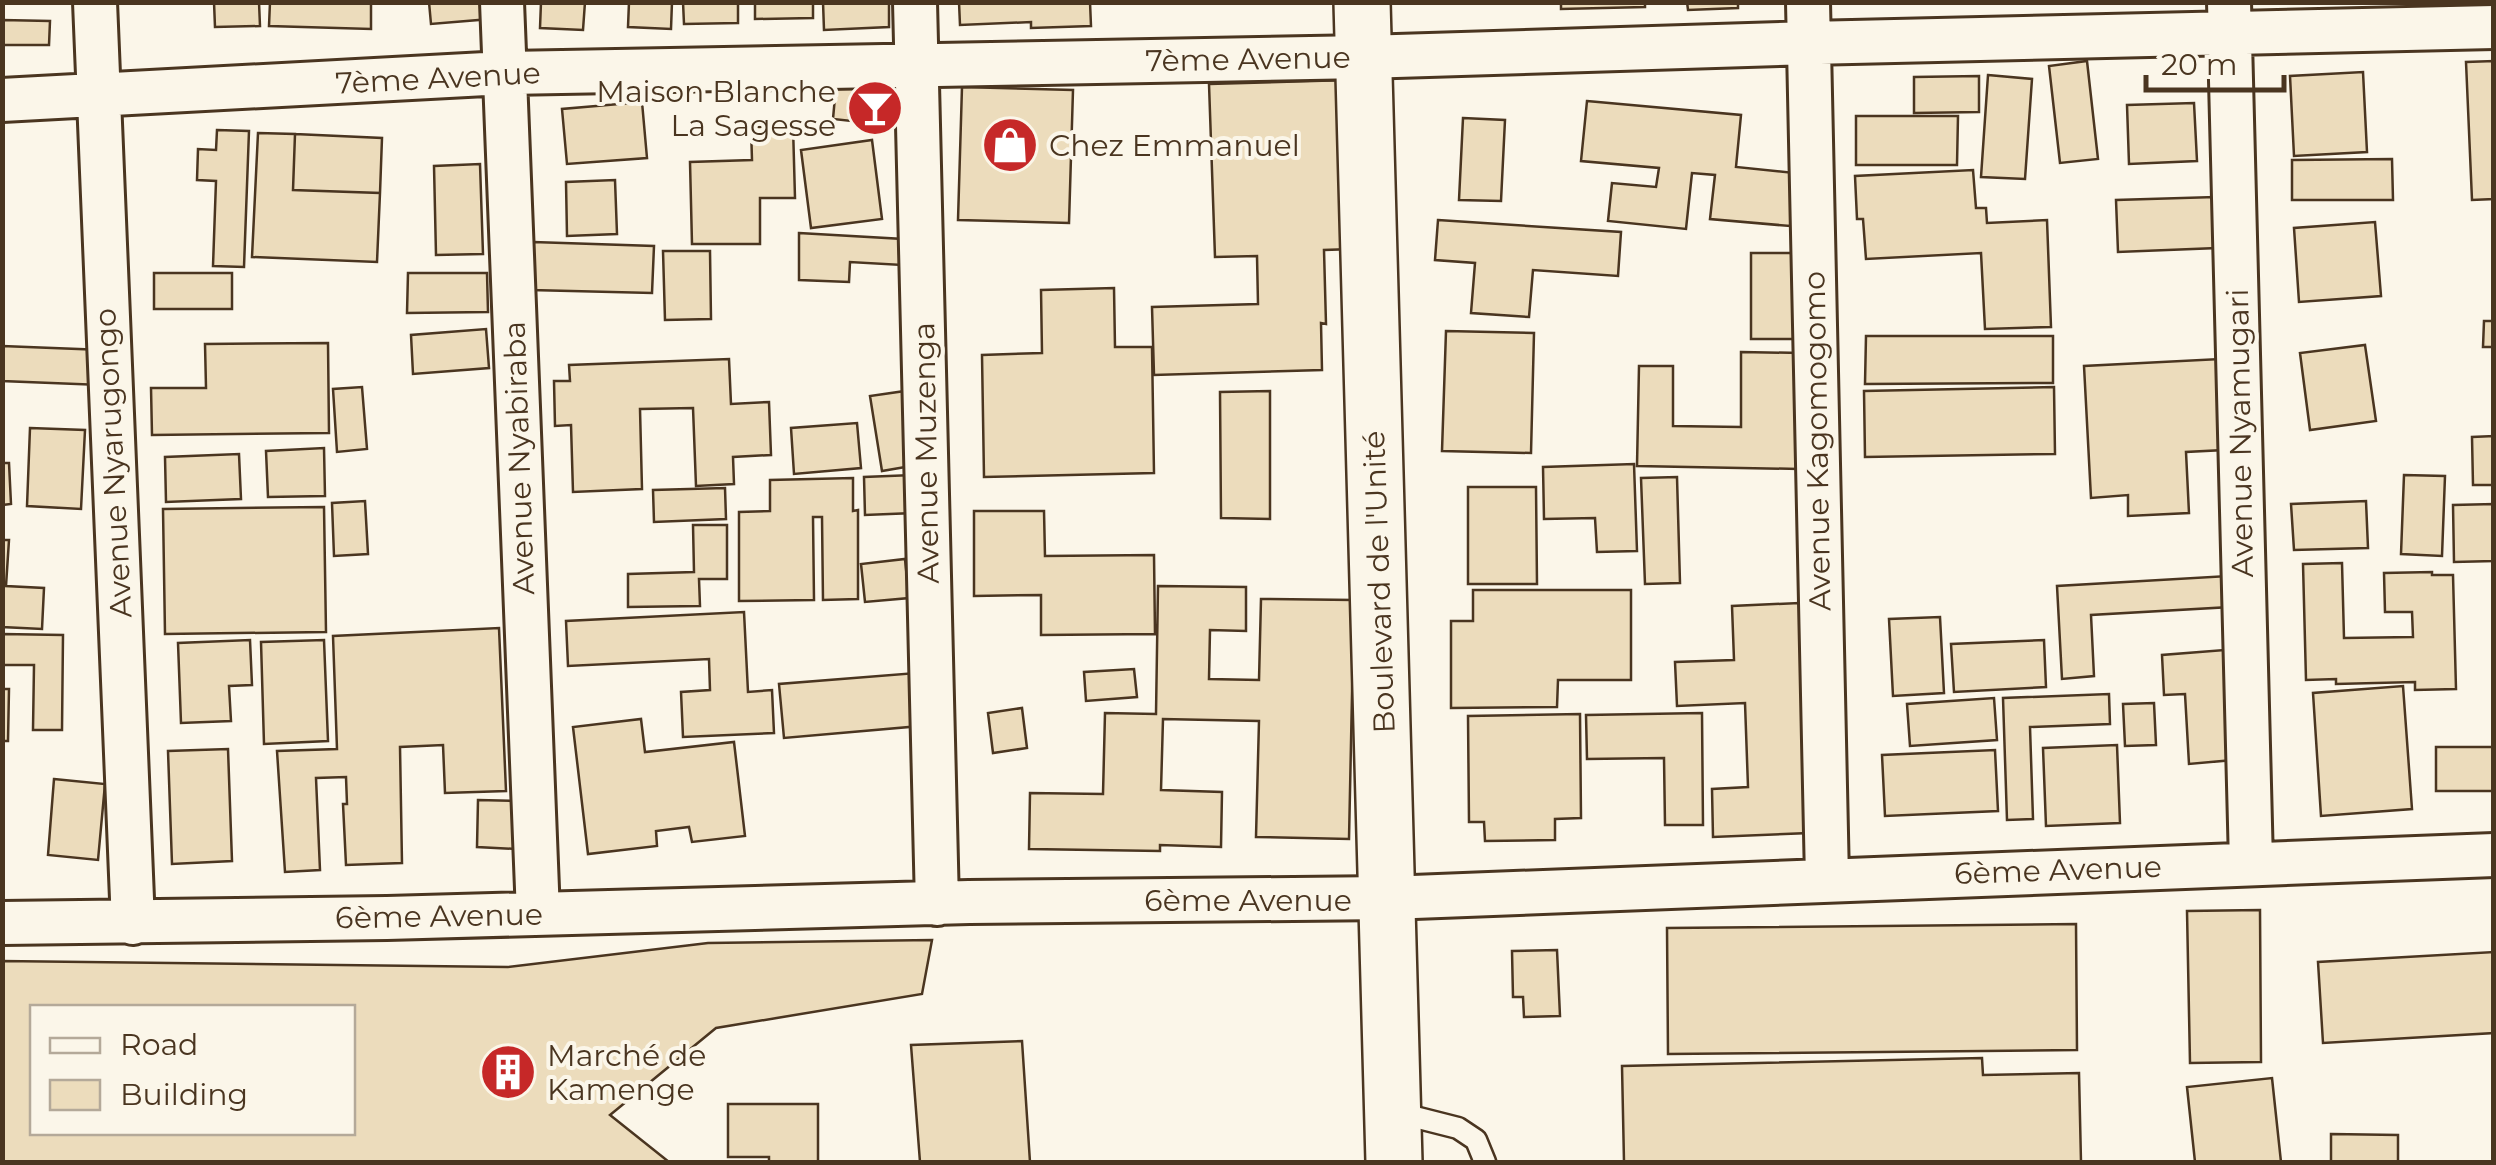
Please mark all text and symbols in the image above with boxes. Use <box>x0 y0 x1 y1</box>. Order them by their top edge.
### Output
scale bar <box>2146 30 2284 92</box>
street label: 7ème Avenue <box>1145 39 1351 79</box>
text: 20 m <box>2161 46 2238 83</box>
street label: 7ème Avenue <box>335 54 541 102</box>
place label: Maison Blanche La Sagesse <box>596 73 836 144</box>
bar icon: Maison Blanche La Sagesse <box>845 78 905 138</box>
shop icon: Chez Emmanuel <box>980 115 1040 175</box>
place label: Chez Emmanuel <box>1049 127 1300 164</box>
street label: Avenue Kagomogomo <box>1796 271 1838 611</box>
street label: Avenue Nyamugari <box>2219 288 2261 578</box>
street label: Avenue Nyarugongo <box>86 307 140 619</box>
street label: Avenue Nyabiraba <box>496 321 542 595</box>
street label: Avenue Muzenga <box>905 322 947 584</box>
street label: Boulevard de l'Unité <box>1355 430 1403 734</box>
street label: 6ème Avenue <box>1954 848 2162 892</box>
street label: 6ème Avenue <box>1144 882 1352 919</box>
street label: 6ème Avenue <box>335 896 543 936</box>
legend <box>30 1005 355 1135</box>
text: Road <box>120 1026 198 1063</box>
place label: Marché de Kamenge <box>547 1037 706 1108</box>
building icon: Marché de Kamenge <box>478 1042 538 1102</box>
text: Building <box>120 1076 248 1113</box>

